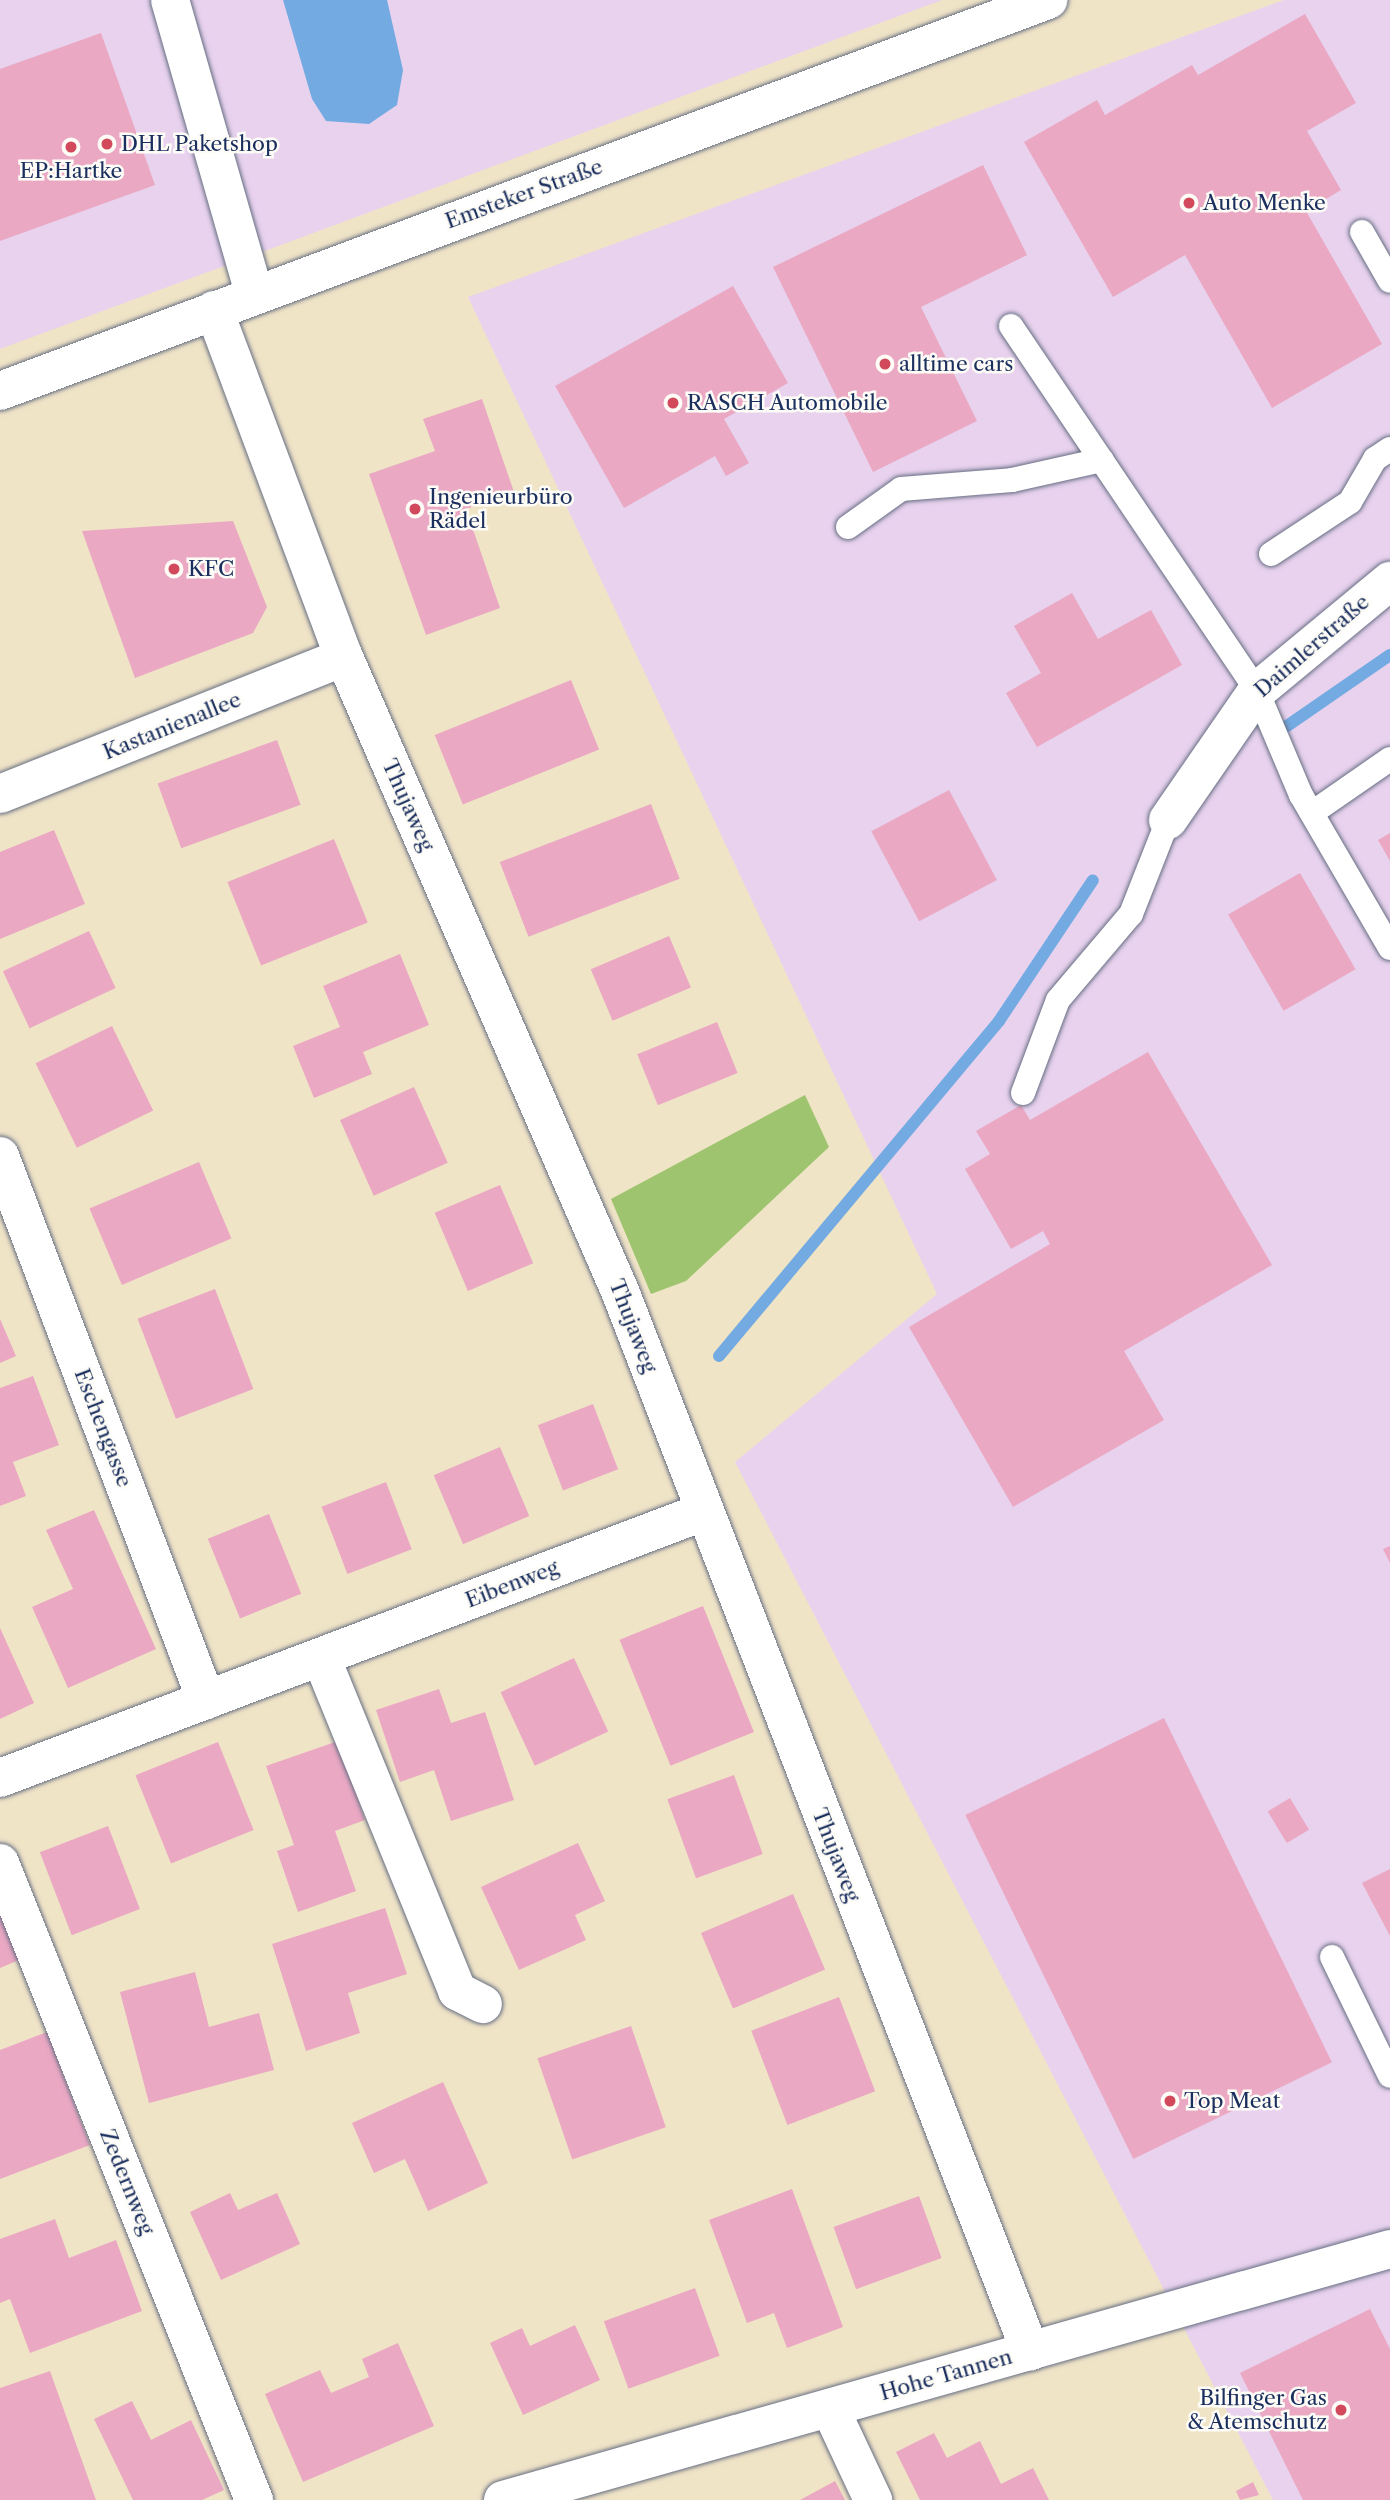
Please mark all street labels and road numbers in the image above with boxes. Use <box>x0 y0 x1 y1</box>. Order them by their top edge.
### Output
street label: Emsteker Straße <box>442 154 606 234</box>
street label: Daimlerstraße <box>1250 589 1374 703</box>
street label: Kastanienallee <box>99 687 245 765</box>
street label: Thujaweg <box>377 755 439 855</box>
street label: Thujaweg <box>604 1276 662 1376</box>
street label: Eschengasse <box>69 1365 137 1491</box>
street label: Eibenweg <box>462 1555 562 1613</box>
street label: Thujaweg <box>807 1805 865 1905</box>
street label: Zedernweg <box>94 2126 160 2238</box>
street label: Hohe Tannen <box>877 2344 1015 2406</box>

